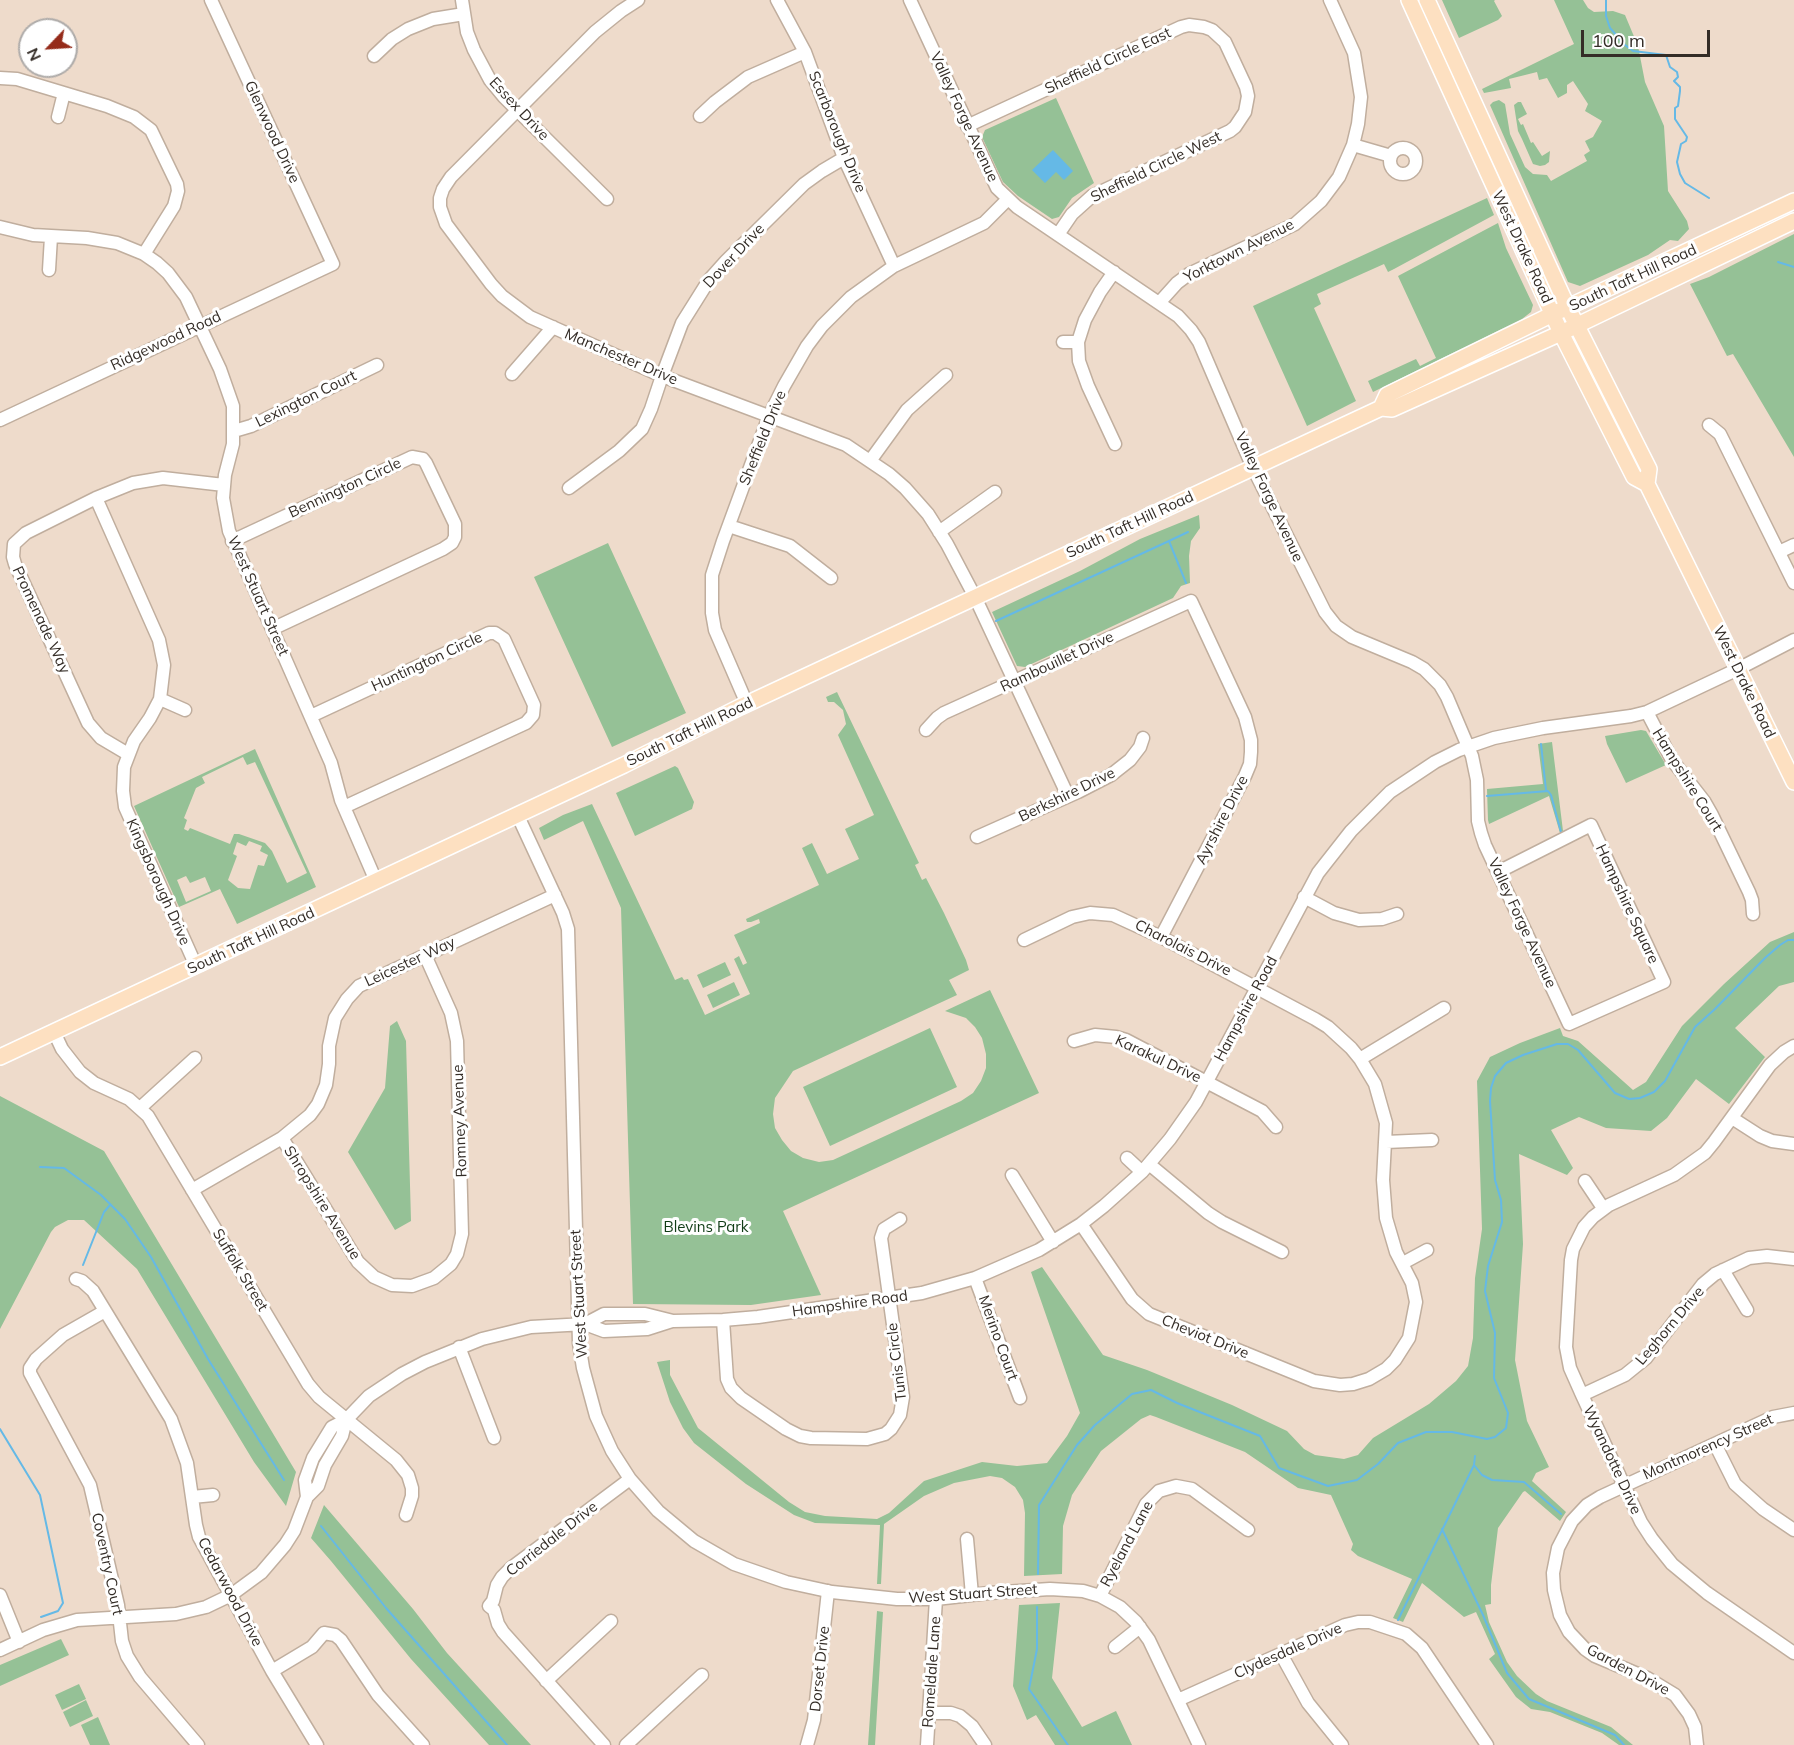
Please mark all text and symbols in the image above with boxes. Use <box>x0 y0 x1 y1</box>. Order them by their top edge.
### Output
north arrow <box>18 18 78 78</box>
scale bar <box>1584 18 1713 56</box>
street label: Sheffield Circle East <box>1042 24 1174 98</box>
text: 100 m <box>1592 29 1645 52</box>
text: N <box>22 45 45 64</box>
street label: Valley Forge Avenue <box>926 49 1002 185</box>
street label: Scarborough Drive <box>804 69 870 195</box>
street label: Essex Drive <box>485 74 553 144</box>
street label: Glenwood Drive <box>240 78 304 186</box>
street label: Sheffield Circle West <box>1088 128 1224 206</box>
street label: West Drake Road <box>1488 188 1556 306</box>
street label: Yorktown Avenue <box>1181 215 1297 287</box>
street label: Dover Drive <box>700 220 768 292</box>
street label: South Taft Hill Road <box>1567 241 1699 315</box>
street label: Ridgewood Road <box>108 308 224 374</box>
street label: Manchester Drive <box>562 325 680 389</box>
street label: Lexington Court <box>253 367 359 431</box>
street label: Sheffield Drive <box>736 388 790 488</box>
street label: Valley Forge Avenue <box>1231 429 1307 565</box>
street label: Bennington Circle <box>286 454 404 522</box>
street label: South Taft Hill Road <box>1064 488 1196 562</box>
street label: West Stuart Street <box>224 533 292 659</box>
street label: Promenade Way <box>8 563 74 677</box>
street label: West Drake Road <box>1709 623 1779 741</box>
street label: Huntington Circle <box>369 628 485 696</box>
street label: Rambouillet Drive <box>997 628 1117 696</box>
street label: South Taft Hill Road <box>624 694 756 770</box>
street label: Hampshire Court <box>1648 725 1726 835</box>
street label: Berkshire Drive <box>1016 764 1118 826</box>
street label: Ayrshire Drive <box>1192 773 1252 867</box>
street label: Kingsborough Drive <box>122 816 194 948</box>
street label: Hampshire Square <box>1592 842 1662 966</box>
street label: Valley Forge Avenue <box>1484 855 1560 991</box>
street label: South Taft Hill Road <box>185 904 317 978</box>
street label: Charolais Drive <box>1132 916 1234 980</box>
street label: Leicester Way <box>362 933 458 991</box>
street label: Hampshire Road <box>1211 953 1281 1065</box>
street label: Karakul Drive <box>1112 1031 1204 1087</box>
street label: Romney Avenue <box>449 1064 471 1178</box>
street label: Shropshire Avenue <box>280 1143 364 1263</box>
park label: Blevins Park <box>663 1218 749 1236</box>
street label: Suffolk Street <box>208 1226 272 1314</box>
street label: West Stuart Street <box>567 1229 591 1359</box>
street label: Leghorn Drive <box>1632 1283 1708 1369</box>
street label: Hampshire Road <box>791 1287 909 1321</box>
street label: Merino Court <box>974 1293 1022 1383</box>
street label: Cheviot Drive <box>1159 1311 1251 1363</box>
street label: Tunis Circle <box>883 1322 911 1402</box>
street label: Wyandotte Drive <box>1579 1403 1645 1517</box>
street label: Montmorency Street <box>1640 1410 1776 1484</box>
street label: Corriedale Drive <box>503 1498 601 1580</box>
street label: Ryeland Lane <box>1097 1498 1157 1590</box>
street label: Coventry Court <box>87 1511 127 1617</box>
street label: Cedarwood Drive <box>194 1534 266 1650</box>
street label: West Stuart Street <box>908 1581 1038 1607</box>
street label: Romeldale Lane <box>919 1616 945 1728</box>
street label: Clydesdale Drive <box>1231 1619 1345 1683</box>
street label: Dorset Drive <box>807 1625 833 1713</box>
street label: Garden Drive <box>1583 1641 1673 1699</box>

